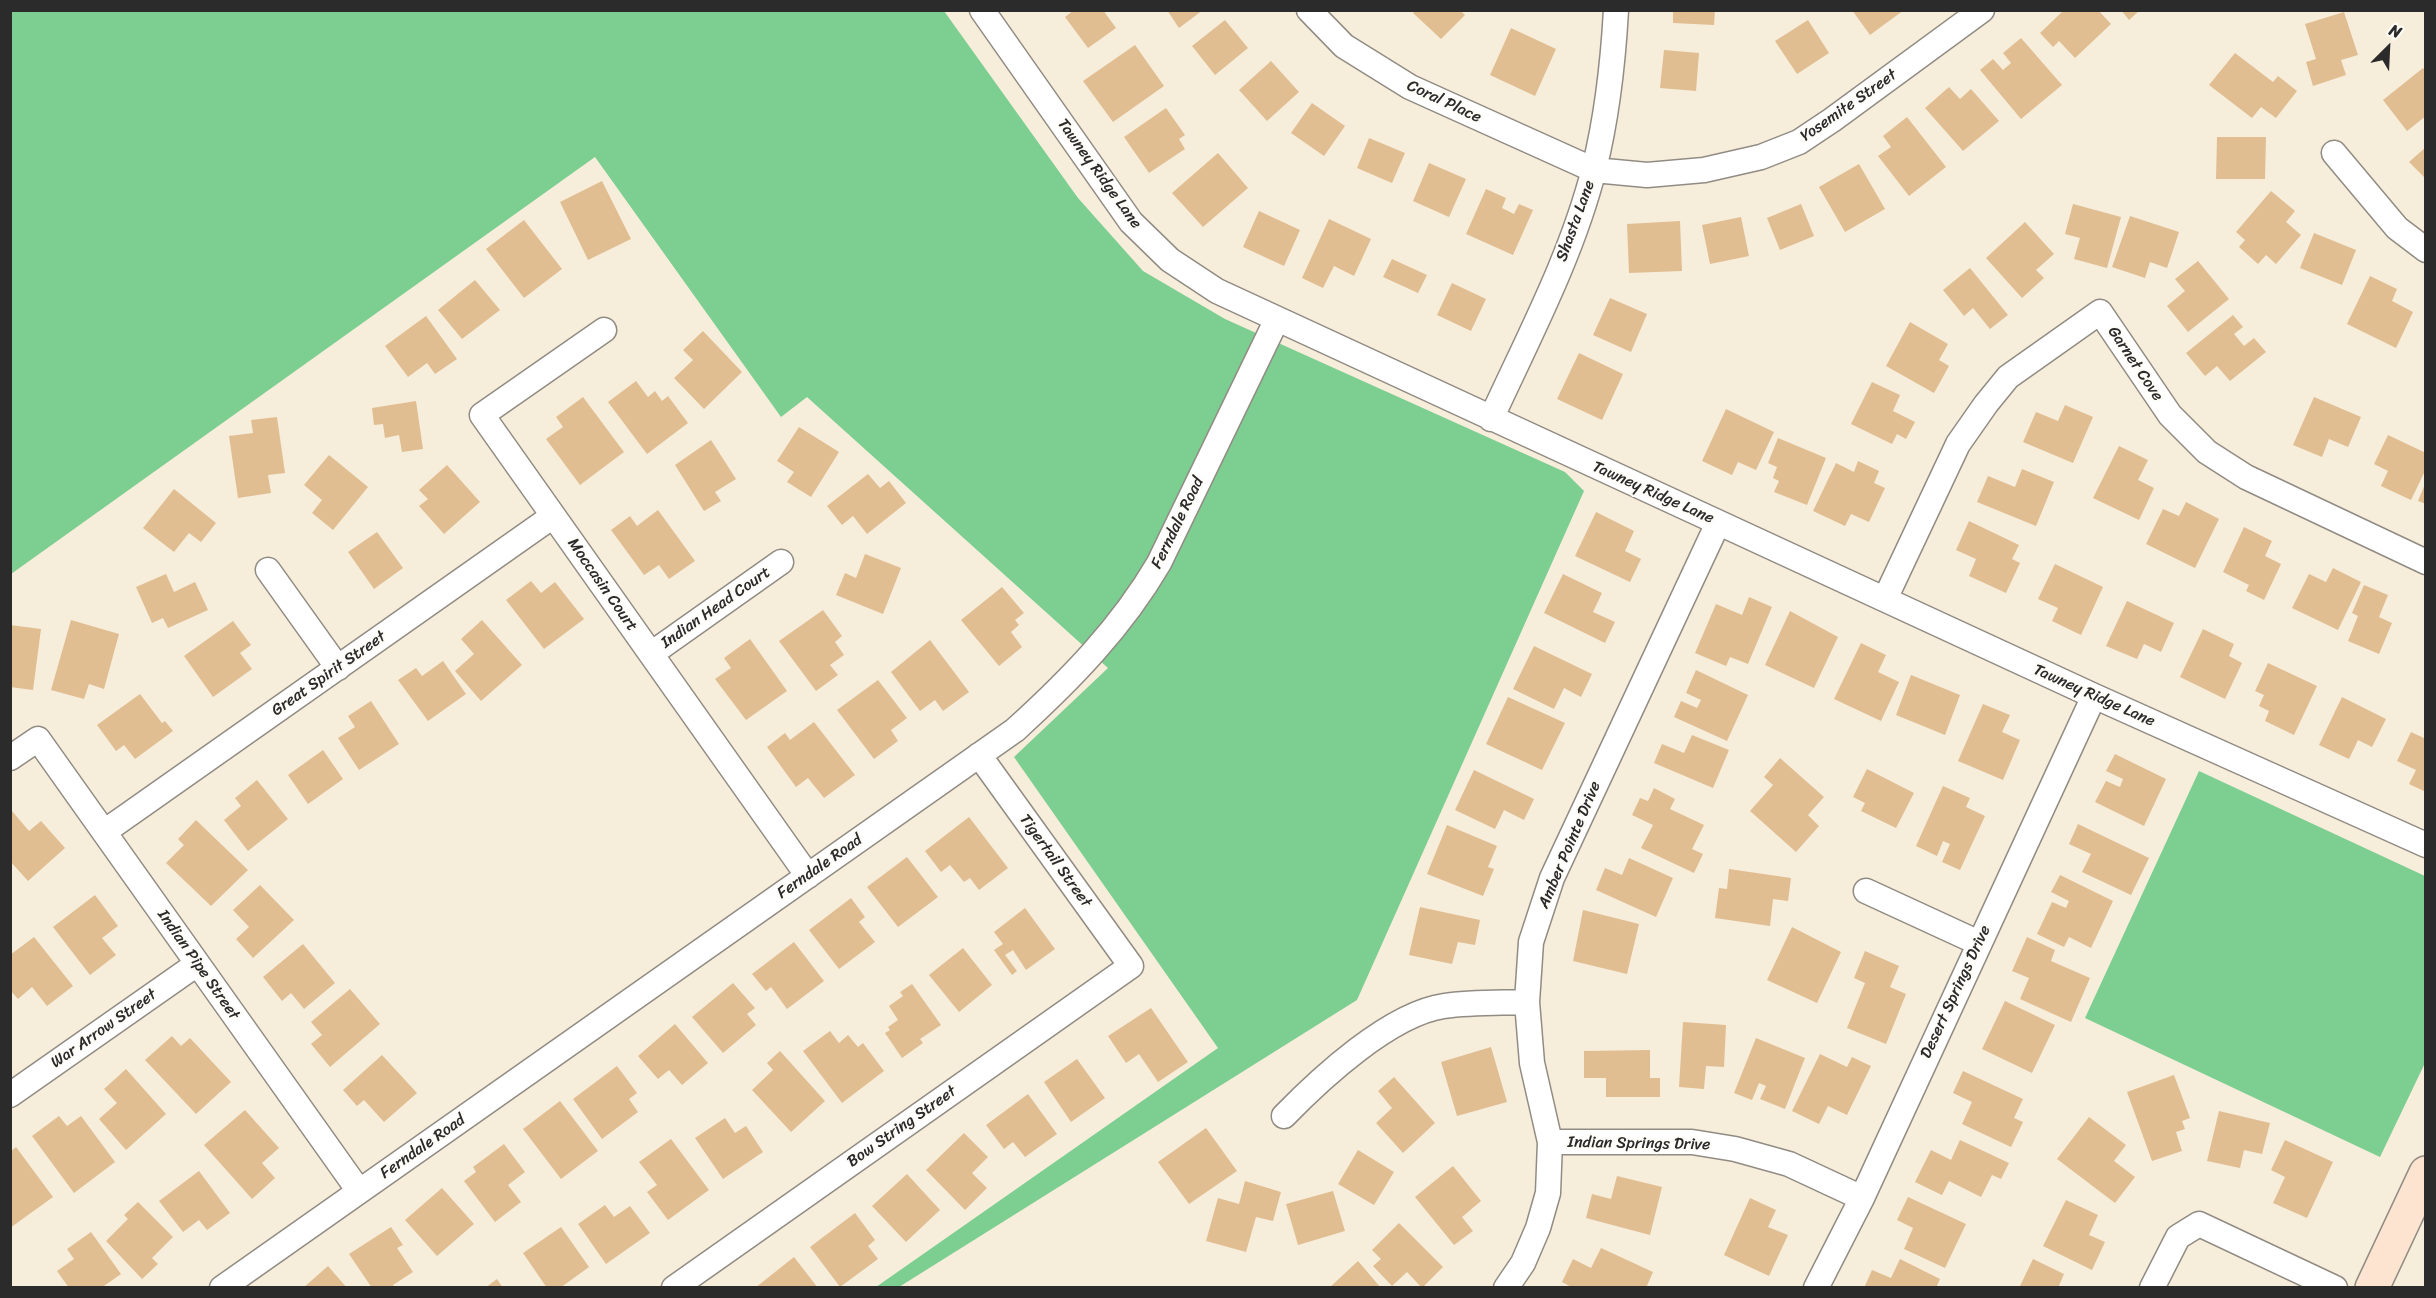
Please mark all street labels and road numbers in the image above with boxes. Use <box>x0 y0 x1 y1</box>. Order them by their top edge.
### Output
street label: Yosemite Street <box>1797 66 1901 146</box>
street label: Coral Place <box>1404 76 1484 128</box>
street label: Tawney Ridge Lane <box>1053 115 1145 233</box>
street label: Shasta Lane <box>1552 178 1600 264</box>
street label: Garnet Cove <box>2103 323 2167 405</box>
street label: Tawney Ridge Lane <box>1589 458 1717 528</box>
street label: Ferndale Road <box>1148 474 1208 572</box>
street label: Moccasin Court <box>563 535 641 635</box>
street label: Indian Head Court <box>658 563 774 653</box>
street label: Great Spirit Street <box>268 627 390 721</box>
street label: Tawney Ridge Lane <box>2030 661 2158 731</box>
street label: Amber Pointe Drive <box>1535 779 1605 911</box>
street label: Tigertail Street <box>1015 811 1095 911</box>
street label: Ferndale Road <box>774 831 866 903</box>
street label: Indian Pipe Street <box>153 906 243 1024</box>
street label: Desert Springs Drive <box>1917 922 1995 1062</box>
street label: War Arrow Street <box>47 985 161 1073</box>
street label: Bow String Street <box>844 1082 960 1172</box>
street label: Ferndale Road <box>377 1111 469 1183</box>
street label: Indian Springs Drive <box>1568 1133 1710 1155</box>

